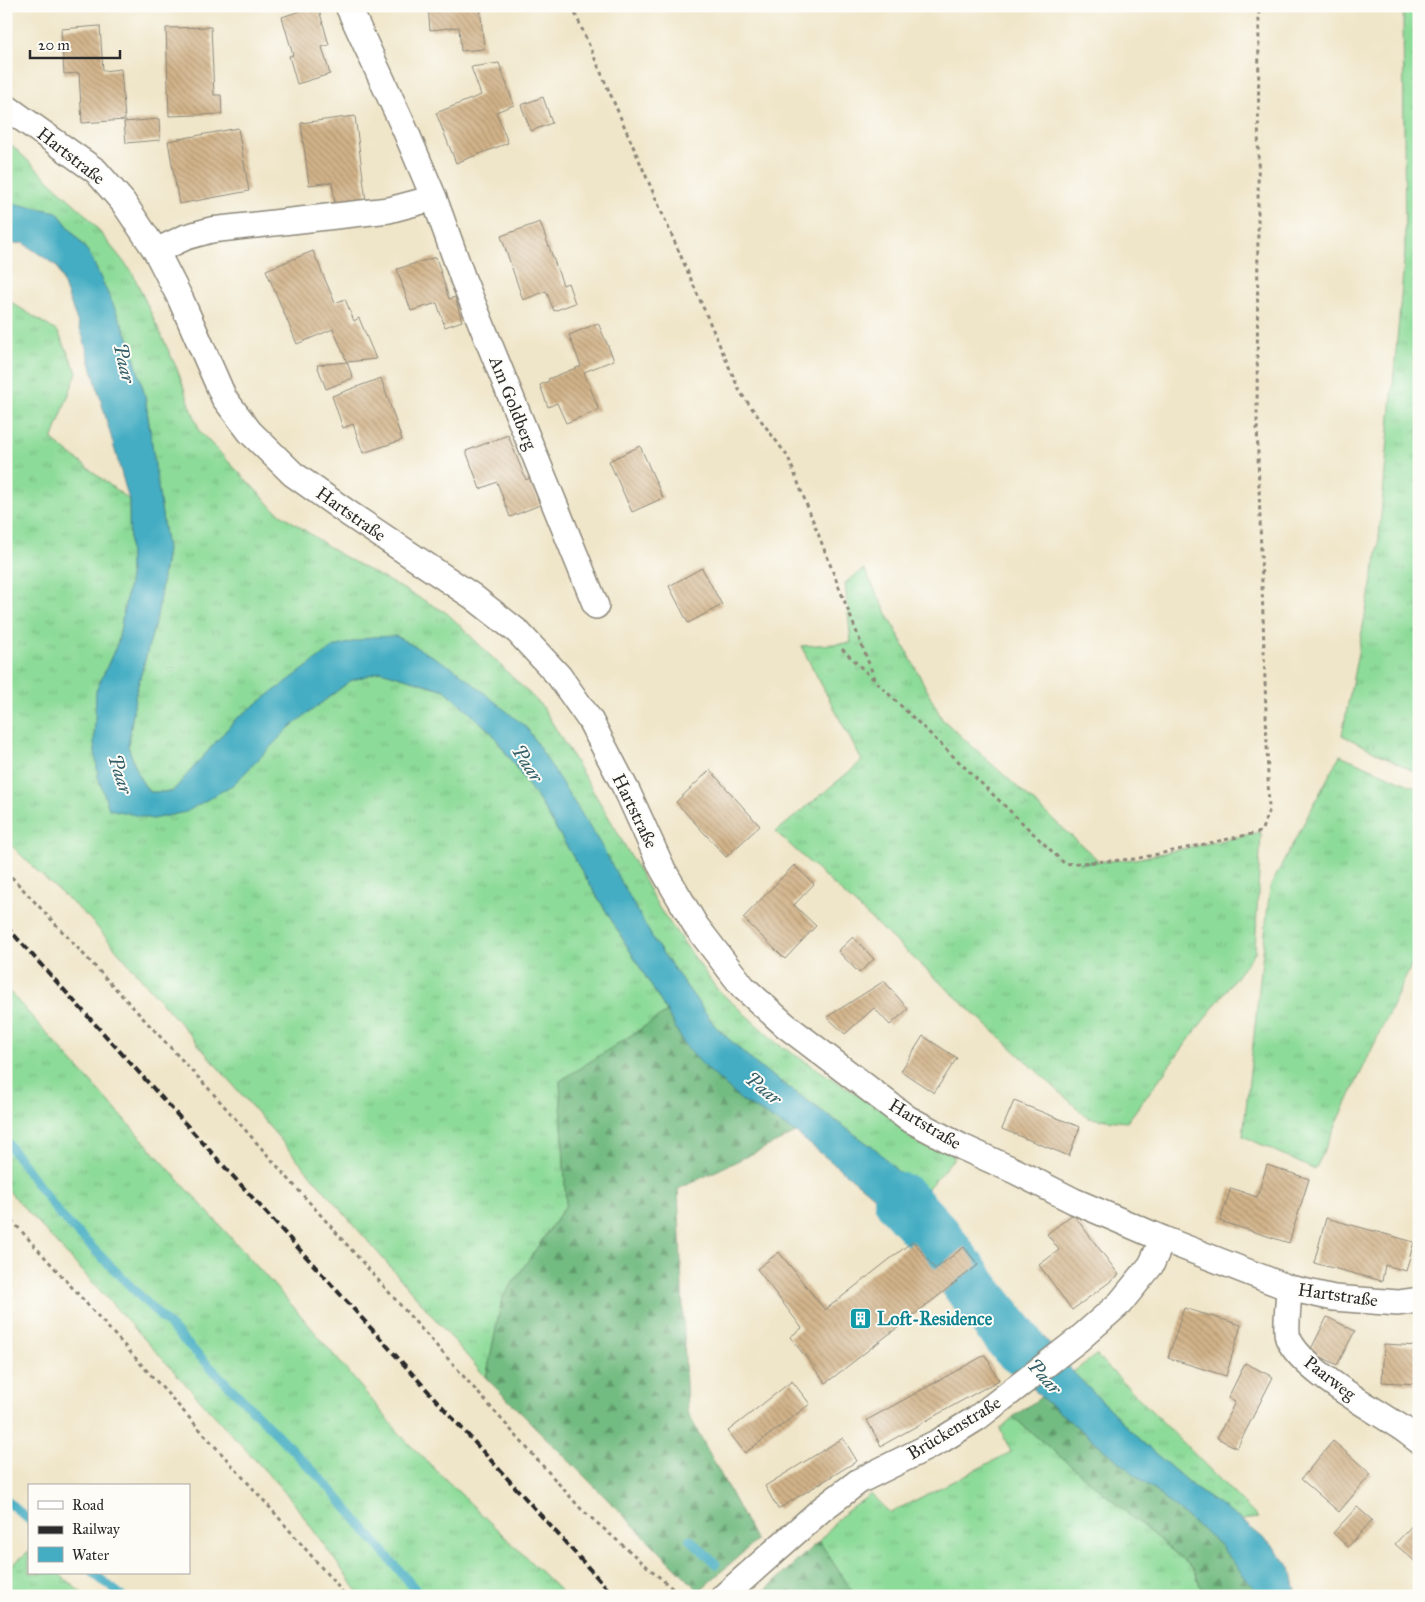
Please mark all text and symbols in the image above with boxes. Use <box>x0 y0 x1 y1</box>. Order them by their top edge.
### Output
scale bar <box>30 28 120 60</box>
text: 20 m <box>38 36 70 54</box>
street label: Hartstraße <box>33 123 109 189</box>
water label: Paar <box>109 341 140 386</box>
street label: Am Goldberg <box>483 352 542 454</box>
street label: Hartstraße <box>312 482 390 546</box>
water label: Paar <box>507 740 549 787</box>
water label: Paar <box>103 752 138 798</box>
street label: Hartstraße <box>607 770 663 852</box>
water label: Paar <box>741 1067 787 1111</box>
street label: Hartstraße <box>885 1094 965 1154</box>
street label: Hartstraße <box>1297 1279 1379 1311</box>
building icon: Loft-Residence <box>849 1307 873 1331</box>
place label: Loft-Residence <box>877 1308 993 1330</box>
street label: Paarweg <box>1299 1351 1361 1406</box>
water label: Paar <box>1023 1354 1067 1400</box>
street label: Brückenstraße <box>903 1391 1005 1465</box>
legend <box>28 1484 190 1574</box>
text: Road <box>72 1496 104 1514</box>
text: Railway <box>72 1520 121 1538</box>
text: Water <box>72 1546 109 1564</box>

